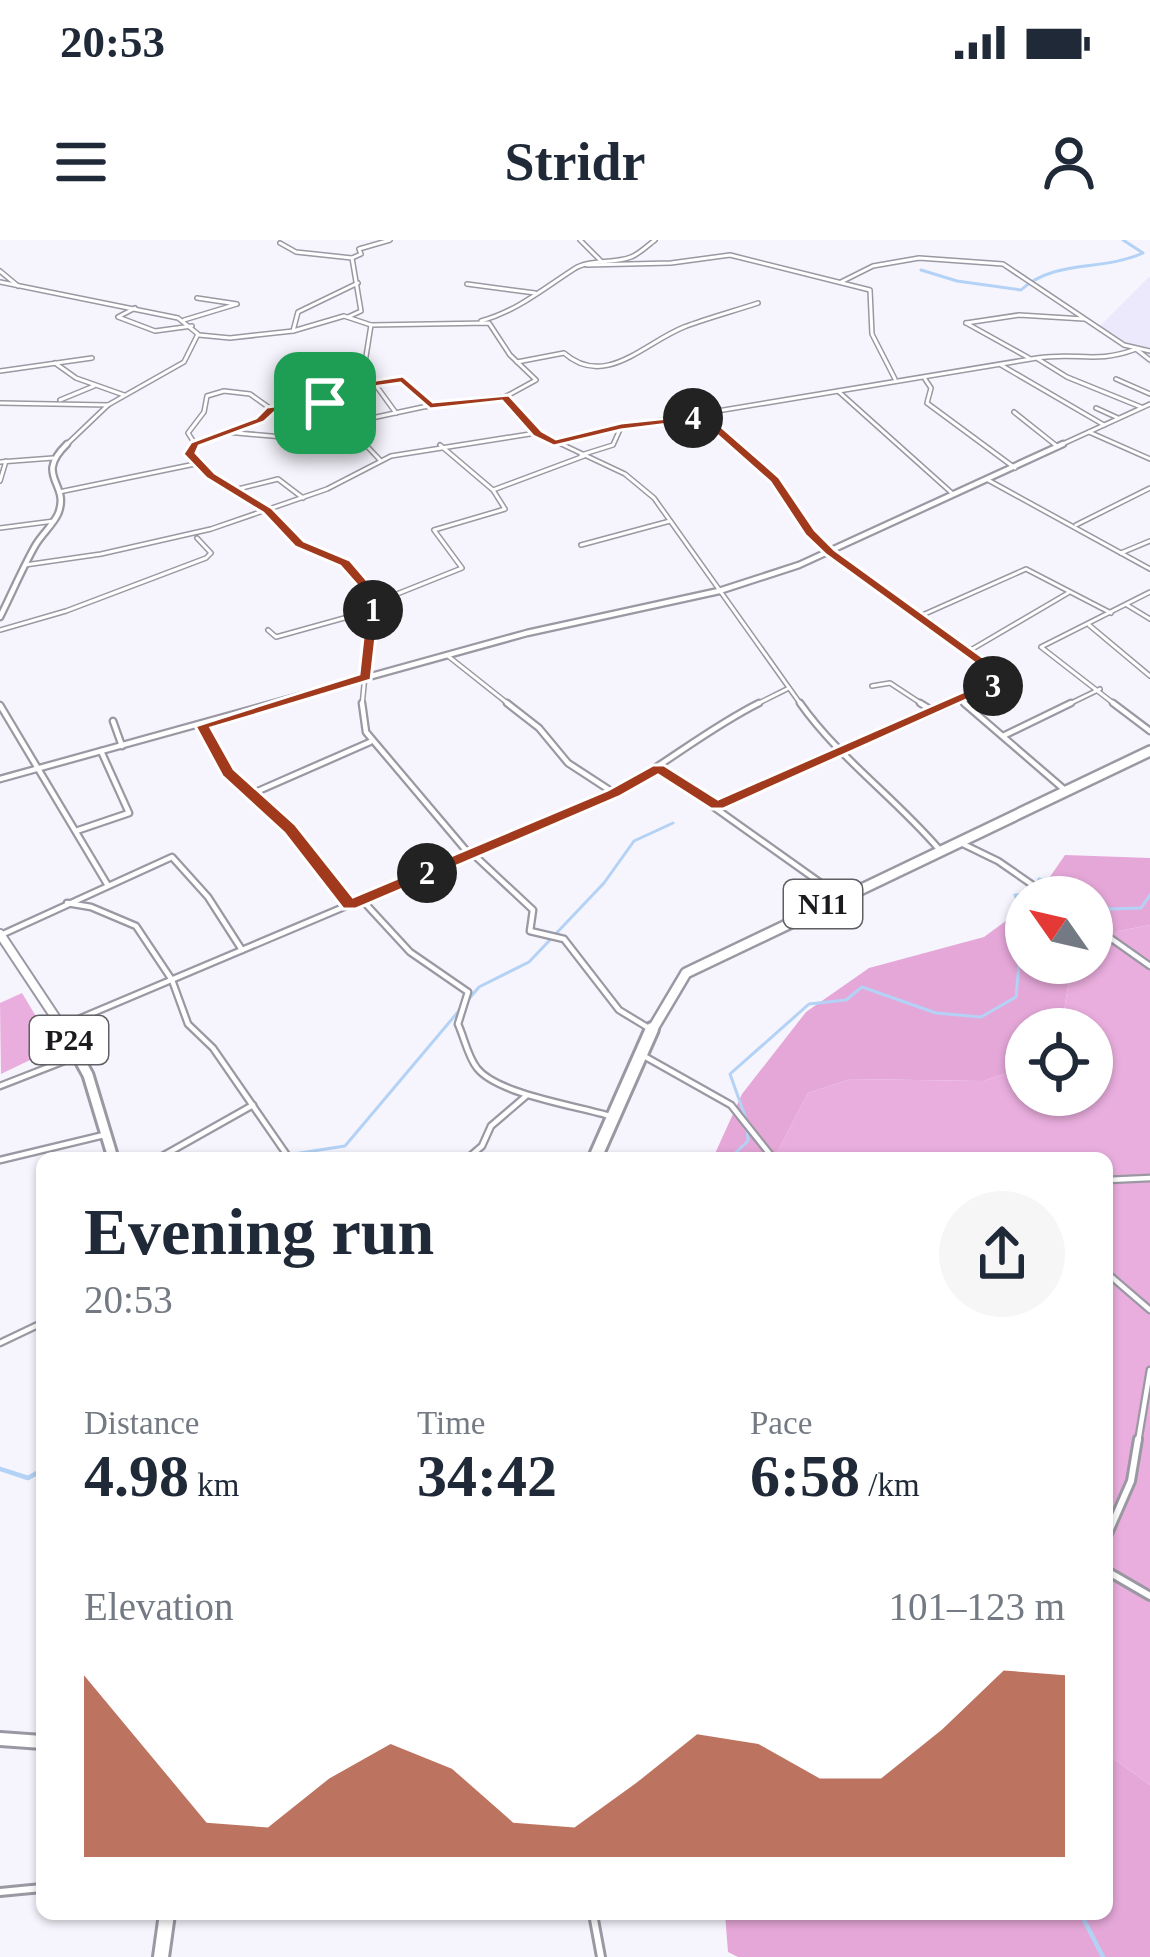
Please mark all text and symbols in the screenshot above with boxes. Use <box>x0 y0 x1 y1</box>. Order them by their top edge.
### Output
text: 20:53 <box>60 17 165 67</box>
icon: menu <box>48 129 114 195</box>
icon: person <box>1036 129 1102 195</box>
text: Stridr <box>505 132 646 192</box>
pin <box>274 352 376 454</box>
icon: arrive <box>292 370 358 436</box>
pin: 4 <box>663 388 723 448</box>
text: 4 <box>685 400 701 436</box>
pin: 1 <box>343 580 403 640</box>
text: 1 <box>365 592 381 628</box>
pin: 3 <box>963 656 1023 716</box>
text: 3 <box>985 668 1001 704</box>
pin: 2 <box>397 843 457 903</box>
text: 2 <box>419 855 435 891</box>
north arrow <box>1005 876 1113 984</box>
map controls <box>1005 876 1113 1116</box>
road number: N11 <box>784 880 862 928</box>
button: locate <box>1005 1008 1113 1116</box>
road number: P24 <box>30 1016 108 1064</box>
button: share <box>939 1191 1065 1317</box>
text: Evening run <box>84 1195 434 1268</box>
text: 20:53 <box>84 1278 173 1321</box>
text: Distance <box>84 1405 199 1441</box>
text: Time <box>417 1405 485 1441</box>
text: Pace <box>750 1405 812 1441</box>
text: 4.98 <box>84 1443 189 1509</box>
text: 34:42 <box>417 1443 557 1509</box>
text: 6:58 <box>750 1443 860 1509</box>
text: km <box>189 1467 239 1503</box>
text: /km <box>860 1467 920 1503</box>
text: Elevation <box>84 1585 233 1628</box>
text: 101–123 m <box>888 1585 1065 1628</box>

